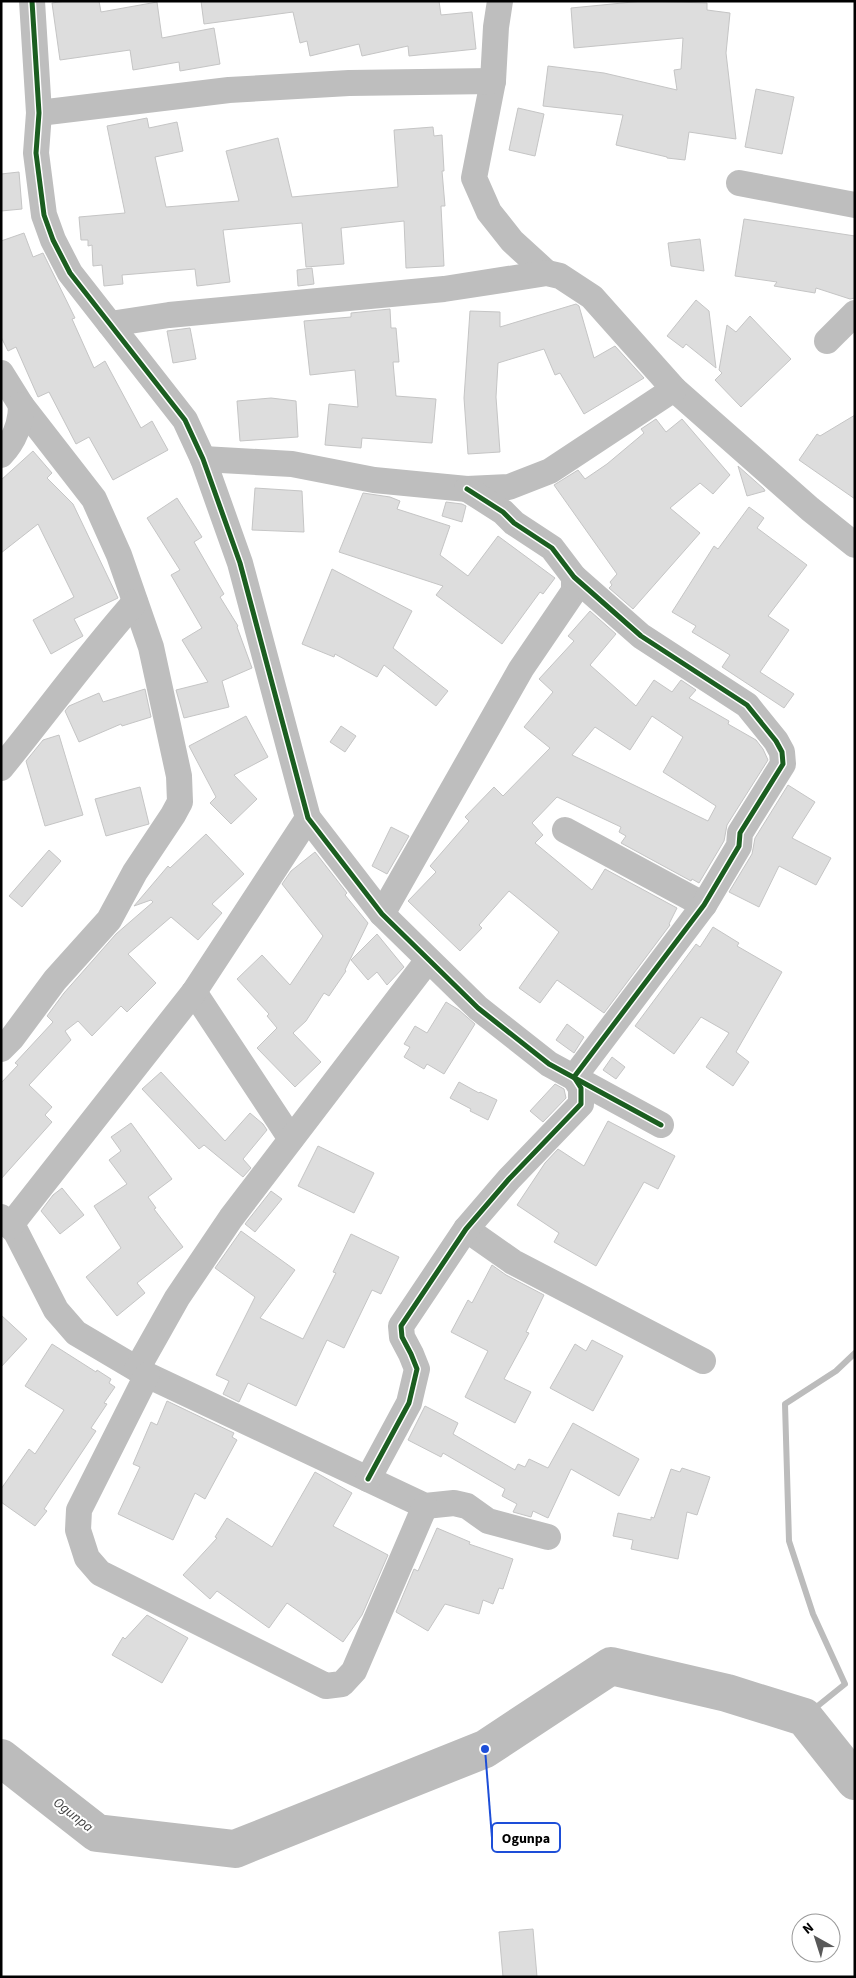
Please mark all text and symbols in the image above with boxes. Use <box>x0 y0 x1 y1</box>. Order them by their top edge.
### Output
water label: Ogunpa <box>49 1793 98 1837</box>
callout: Ogunpa <box>492 1823 560 1852</box>
text: Ogunpa <box>502 1829 550 1849</box>
north arrow <box>791 1913 841 1963</box>
text: N <box>799 1918 818 1939</box>

